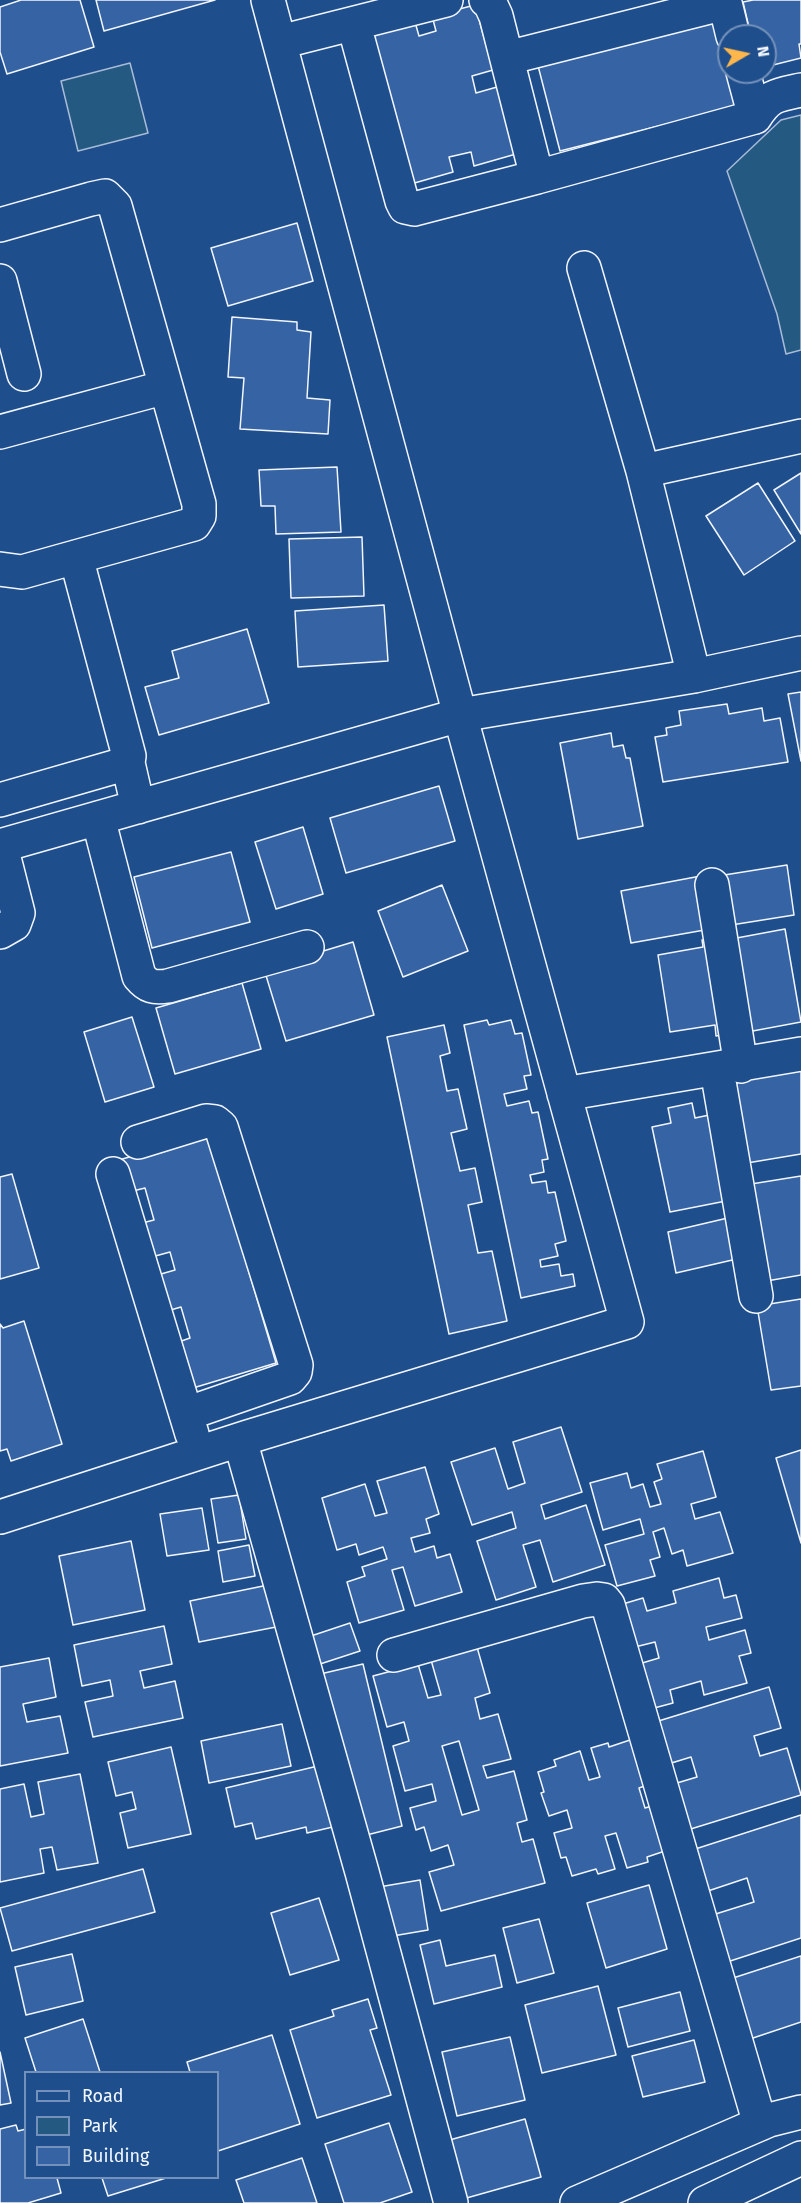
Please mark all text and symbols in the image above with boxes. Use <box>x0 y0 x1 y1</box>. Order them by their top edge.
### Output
north arrow <box>717 24 777 84</box>
text: N <box>753 45 774 58</box>
legend <box>24 2071 219 2179</box>
text: Road <box>82 2085 124 2107</box>
text: Park <box>82 2115 117 2137</box>
text: Building <box>82 2145 149 2167</box>

